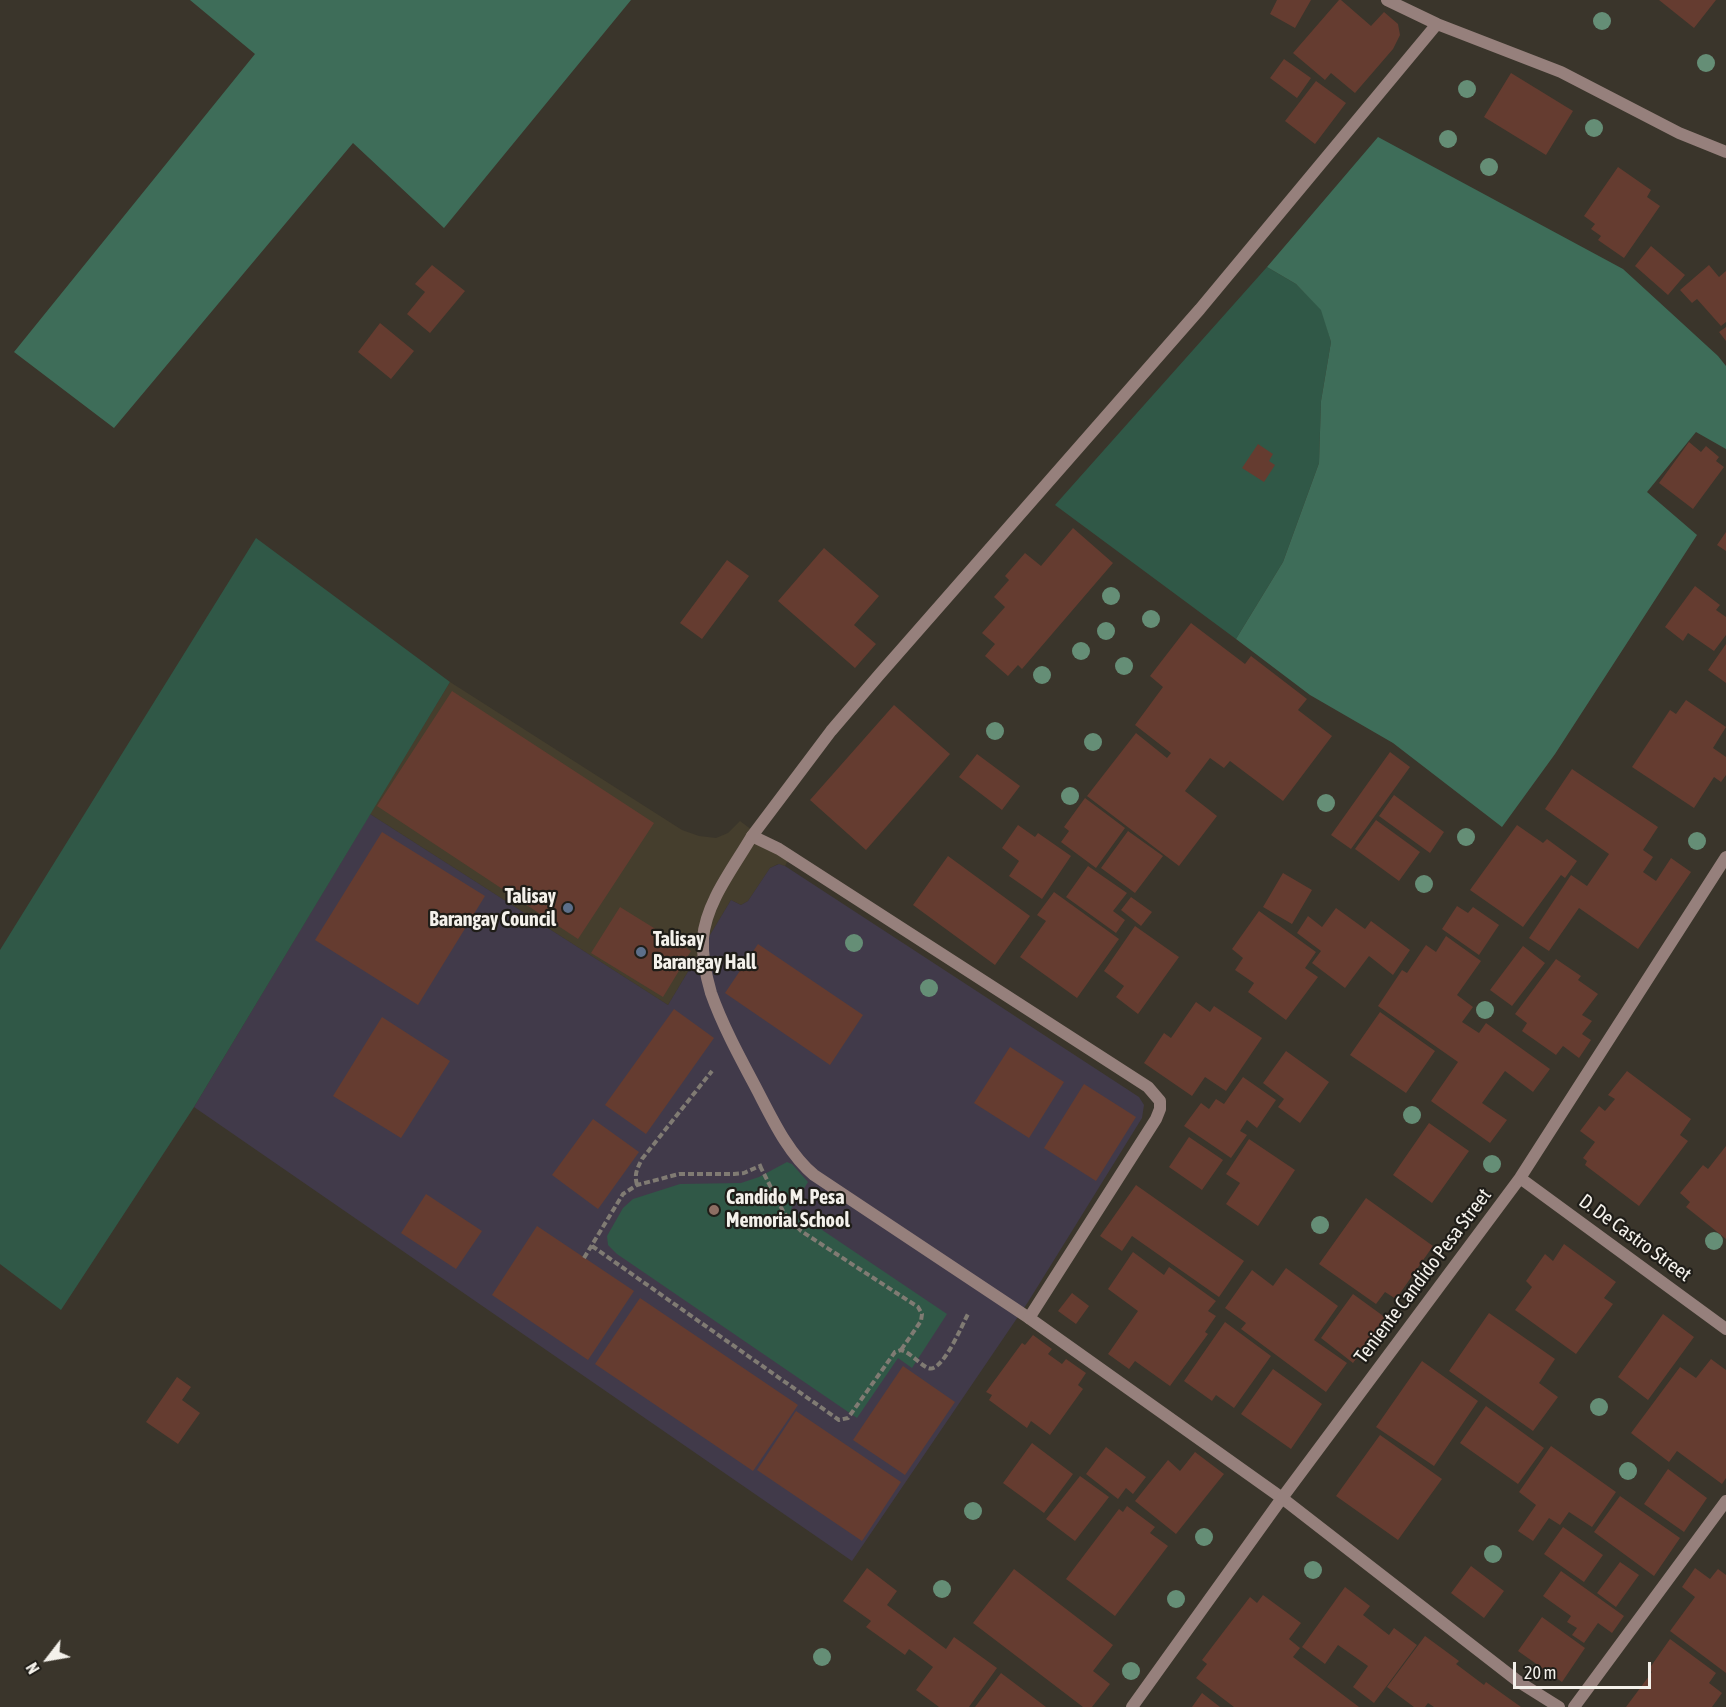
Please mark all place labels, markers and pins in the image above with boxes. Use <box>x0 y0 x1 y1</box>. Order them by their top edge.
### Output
place label: Talisay Barangay Council <box>429 885 556 932</box>
marker: Talisay Barangay Council <box>561 901 575 915</box>
place label: Talisay Barangay Hall <box>653 928 756 975</box>
marker: Talisay Barangay Hall <box>634 945 648 959</box>
place label: Candido M. Pesa Memorial School <box>726 1186 850 1233</box>
marker: Candido M. Pesa Memorial School <box>707 1203 721 1217</box>

